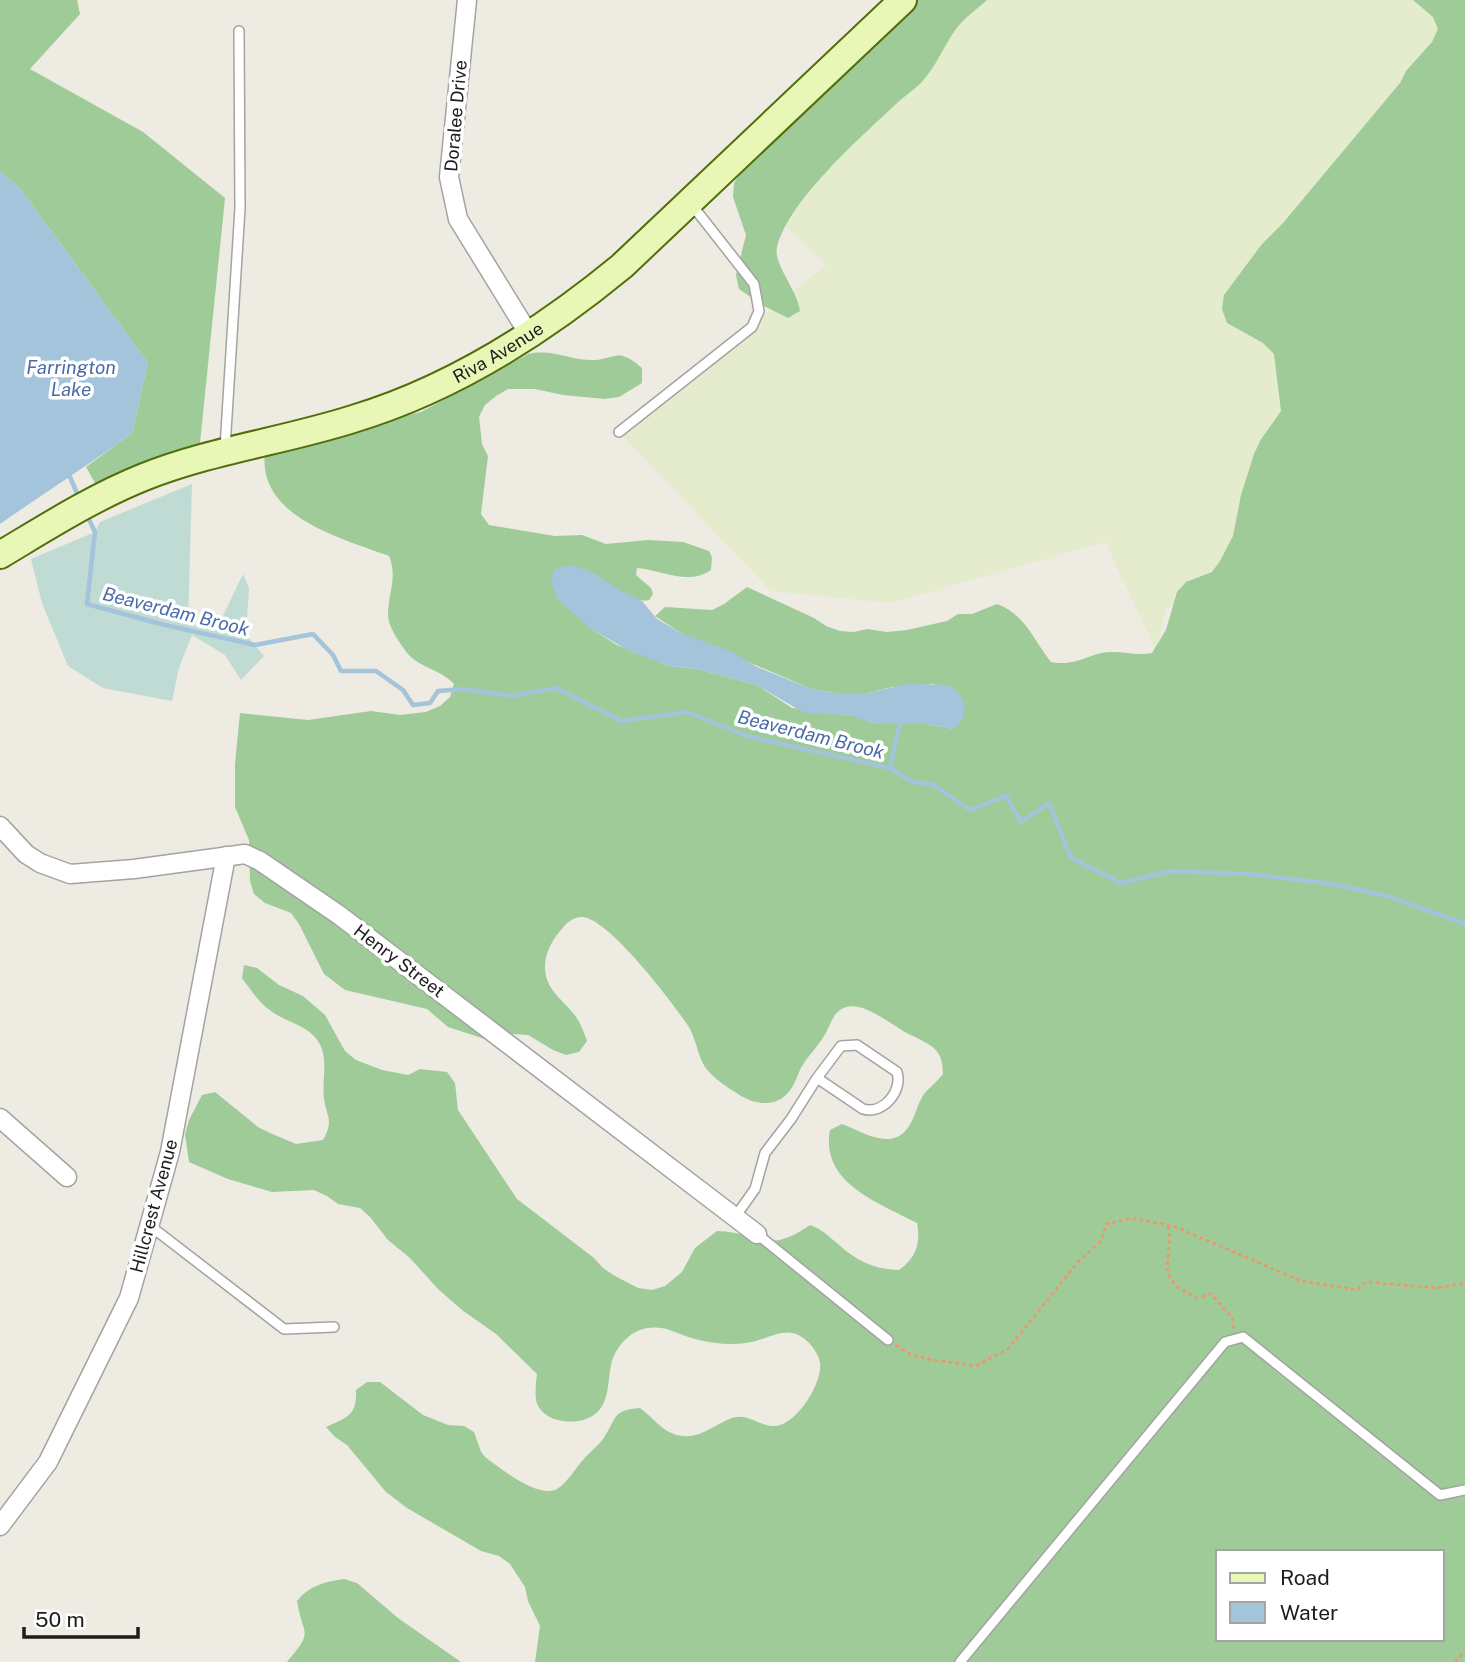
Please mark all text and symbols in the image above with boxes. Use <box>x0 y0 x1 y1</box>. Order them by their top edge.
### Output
street label: Doralee Drive <box>440 59 471 173</box>
street label: Riva Avenue <box>449 317 547 387</box>
water label: Farrington Lake <box>26 356 116 400</box>
water label: Beaverdam Brook <box>100 582 252 640</box>
water label: Beaverdam Brook <box>735 705 887 763</box>
street label: Henry Street <box>350 920 449 1001</box>
street label: Hillcrest Avenue <box>126 1137 181 1275</box>
legend <box>1216 1550 1444 1641</box>
text: Road <box>1280 1565 1330 1590</box>
scale bar <box>24 1596 138 1640</box>
text: Water <box>1280 1600 1338 1625</box>
text: 50 m <box>35 1607 85 1632</box>

